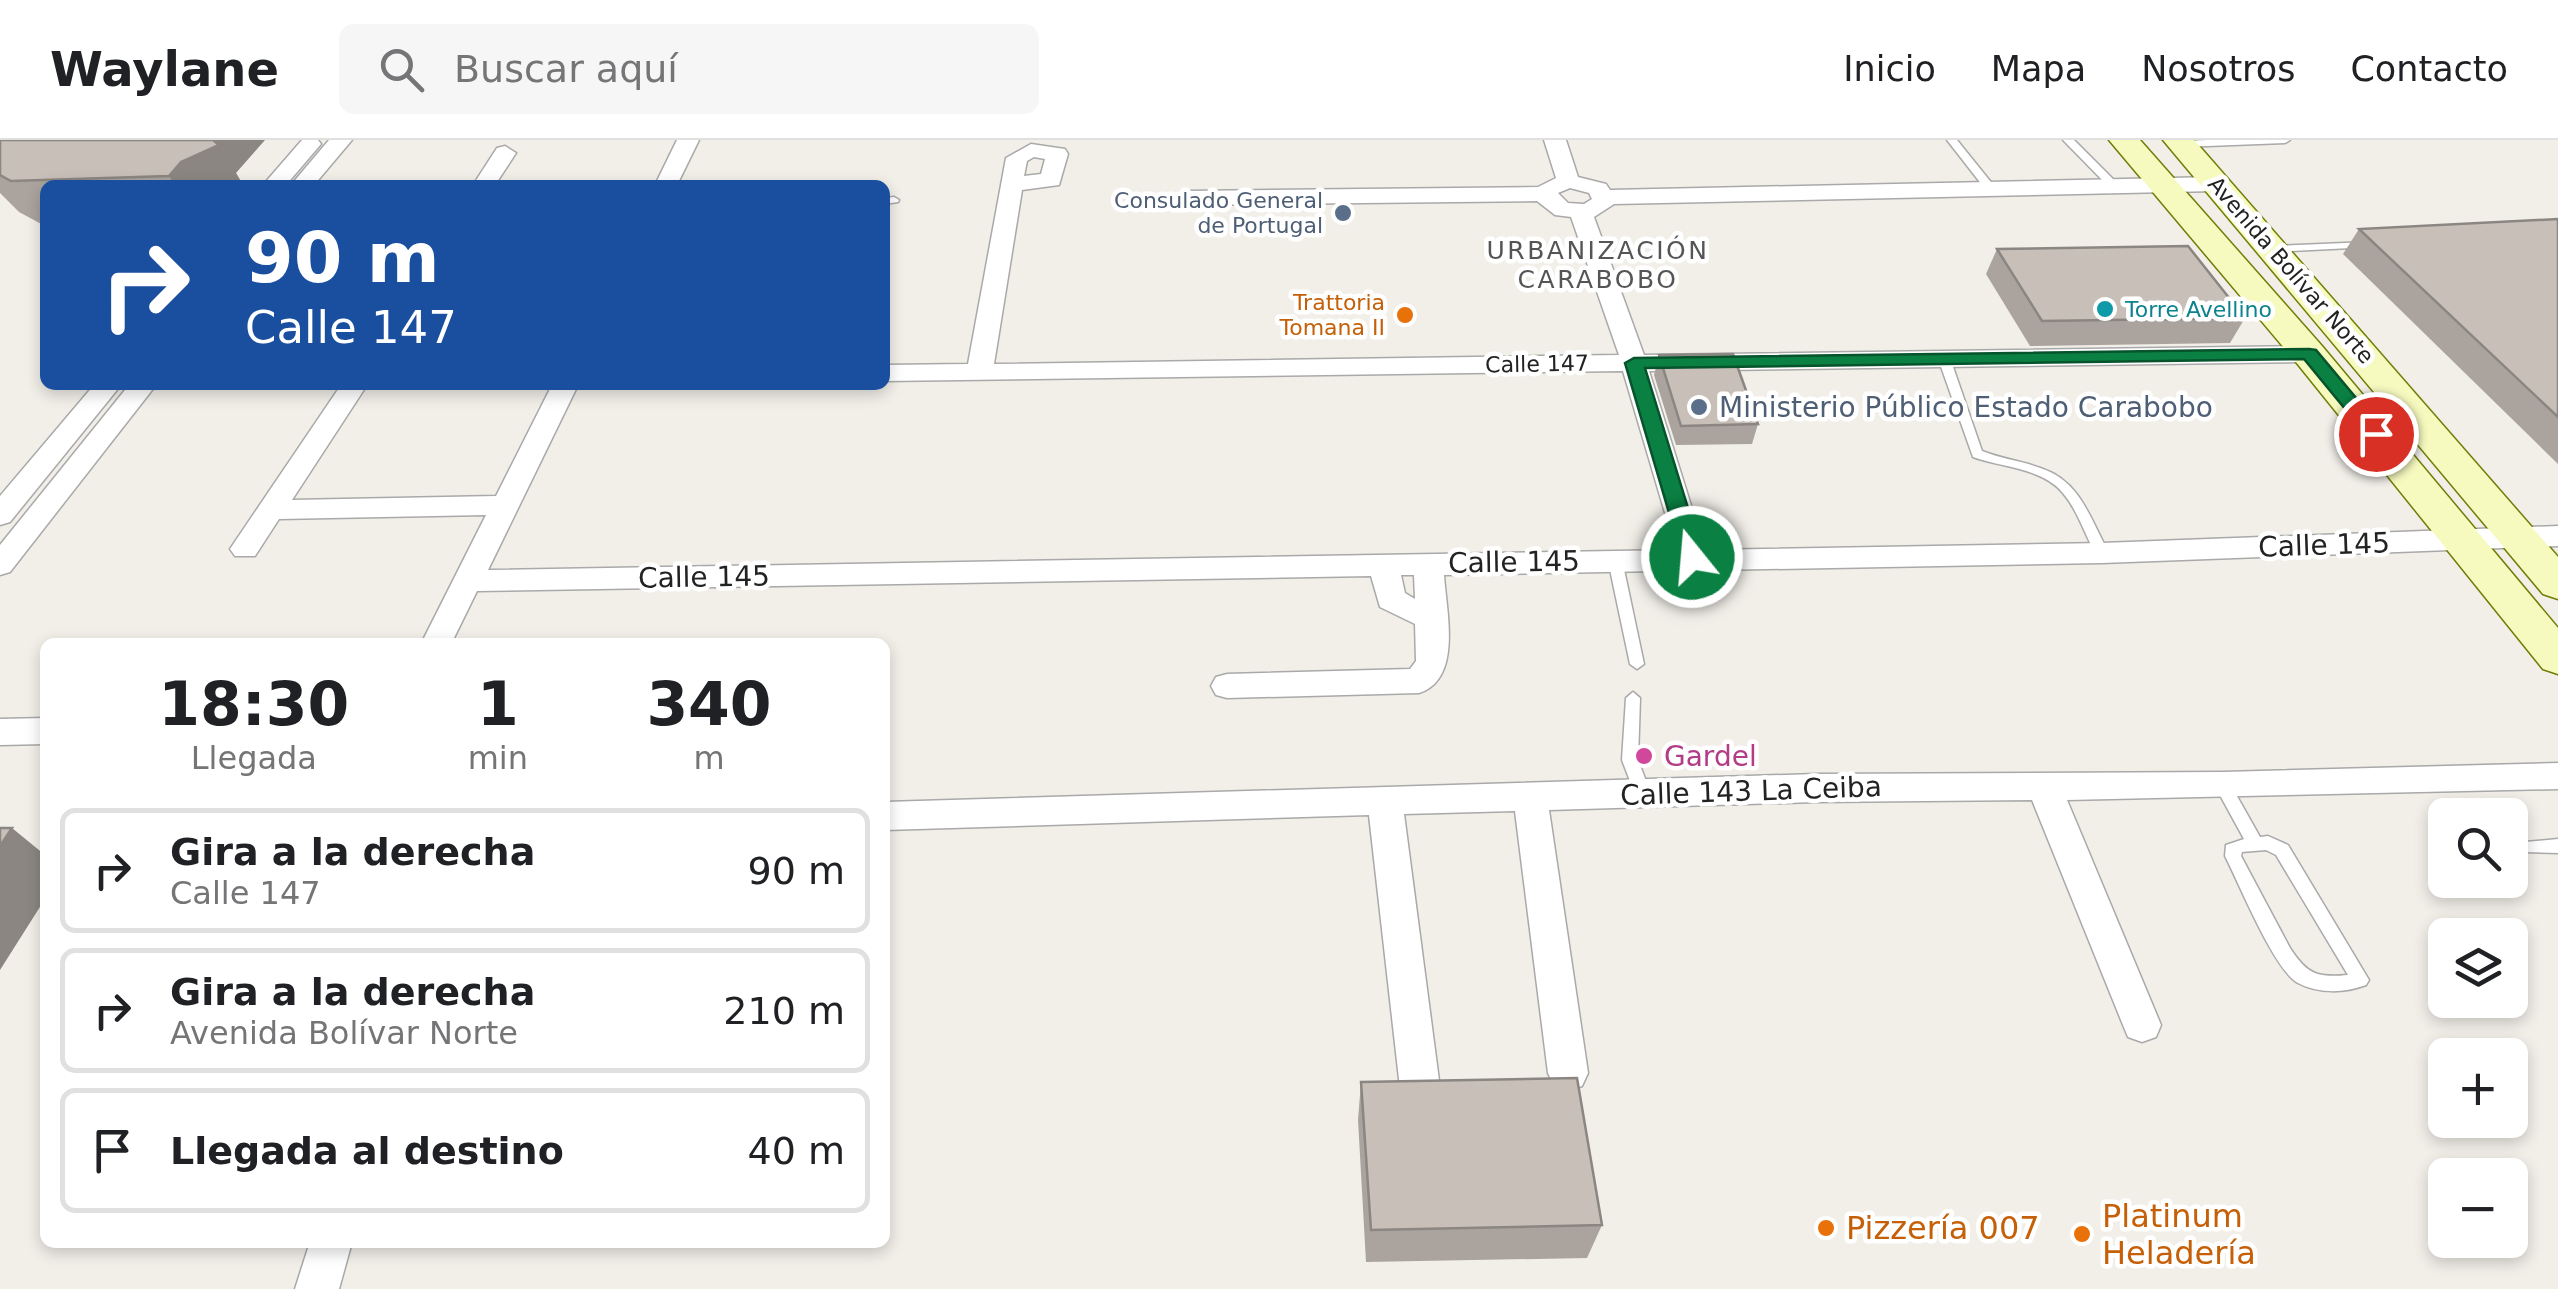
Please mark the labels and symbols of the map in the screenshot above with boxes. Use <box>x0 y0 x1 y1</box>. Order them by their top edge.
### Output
street label: Avenida Bolívar Norte <box>2203 172 2379 368</box>
place label: Consulado General de Portugal <box>1114 188 1323 238</box>
marker: Consulado General de Portugal <box>1332 202 1354 224</box>
district label: URBANIZACIÓN CARABOBO <box>1487 235 1710 294</box>
place label: Trattoria Tomana II <box>1279 290 1385 340</box>
place label: Torre Avellino <box>2124 297 2272 322</box>
marker: Torre Avellino <box>2094 298 2116 320</box>
marker: Trattoria Tomana II <box>1394 304 1416 326</box>
street label: Calle 147 <box>1485 351 1589 377</box>
place label: Ministerio Público Estado Carabobo <box>1719 391 2213 424</box>
pin <box>2334 392 2419 477</box>
marker: Ministerio Público Estado Carabobo <box>1688 396 1710 418</box>
position arrow <box>1640 505 1744 609</box>
street label: Calle 145 <box>2258 526 2390 564</box>
street label: Calle 145 <box>1448 544 1580 580</box>
street label: Calle 145 <box>638 559 770 595</box>
place label: Gardel <box>1664 740 1757 773</box>
marker: Gardel <box>1633 745 1655 767</box>
street label: Calle 143 La Ceiba <box>1620 770 1882 812</box>
place label: Platinum Heladería <box>2102 1197 2256 1272</box>
place label: Pizzería 007 <box>1846 1209 2040 1247</box>
marker: Pizzería 007 <box>1815 1217 1837 1239</box>
marker: Platinum Heladería <box>2071 1223 2093 1245</box>

